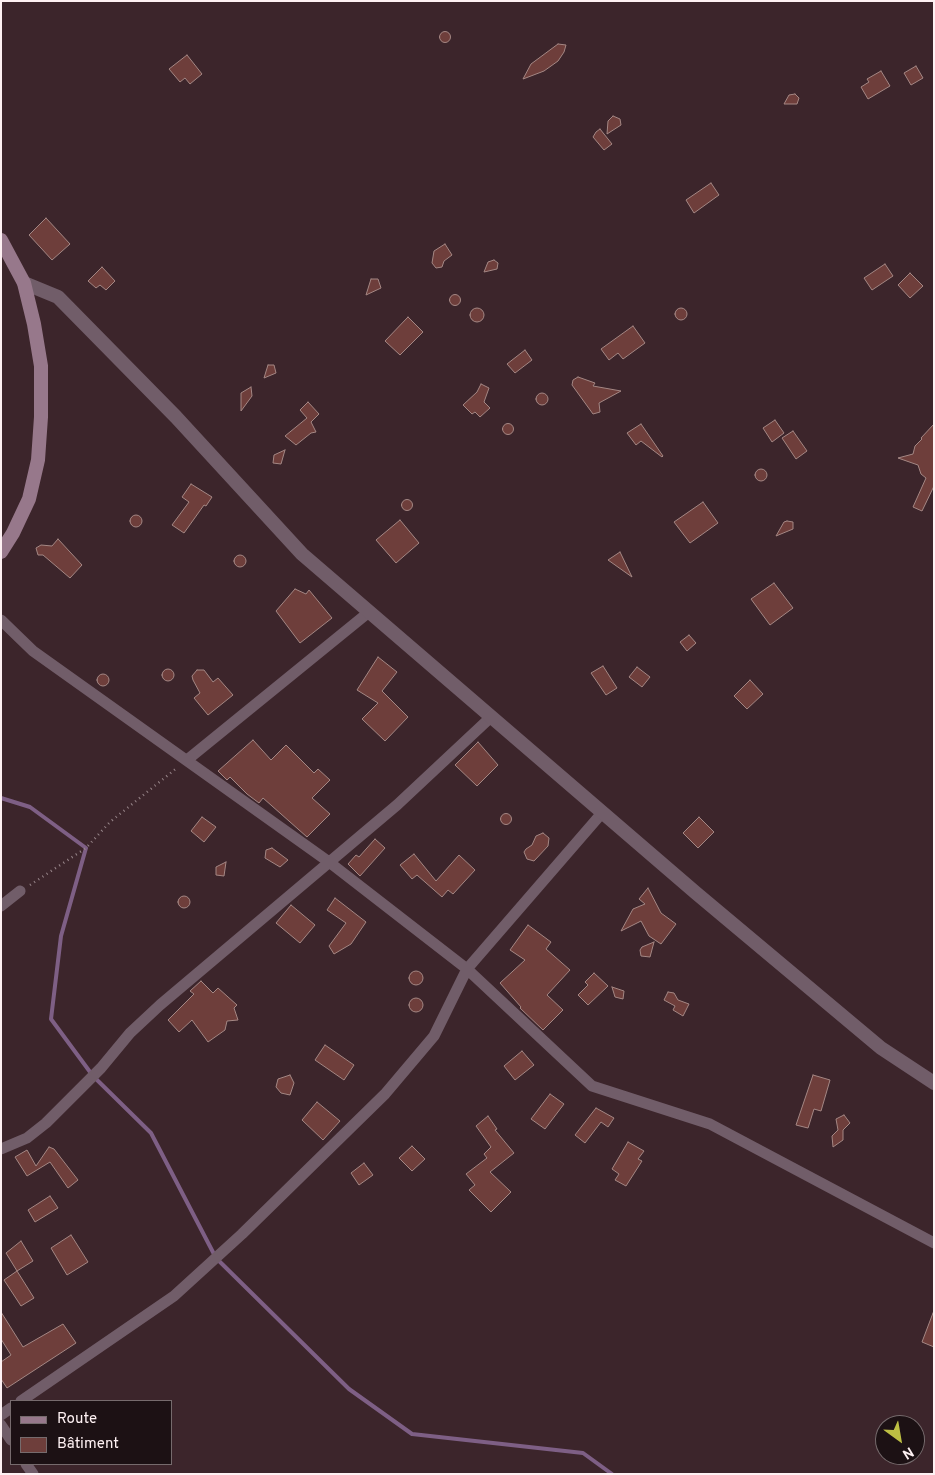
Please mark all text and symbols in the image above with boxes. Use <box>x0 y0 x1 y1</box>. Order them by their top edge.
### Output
legend <box>10 1400 172 1465</box>
text: Route <box>57 1410 97 1429</box>
north arrow <box>875 1415 925 1465</box>
text: Bâtiment <box>57 1435 119 1454</box>
text: N <box>899 1442 916 1462</box>

